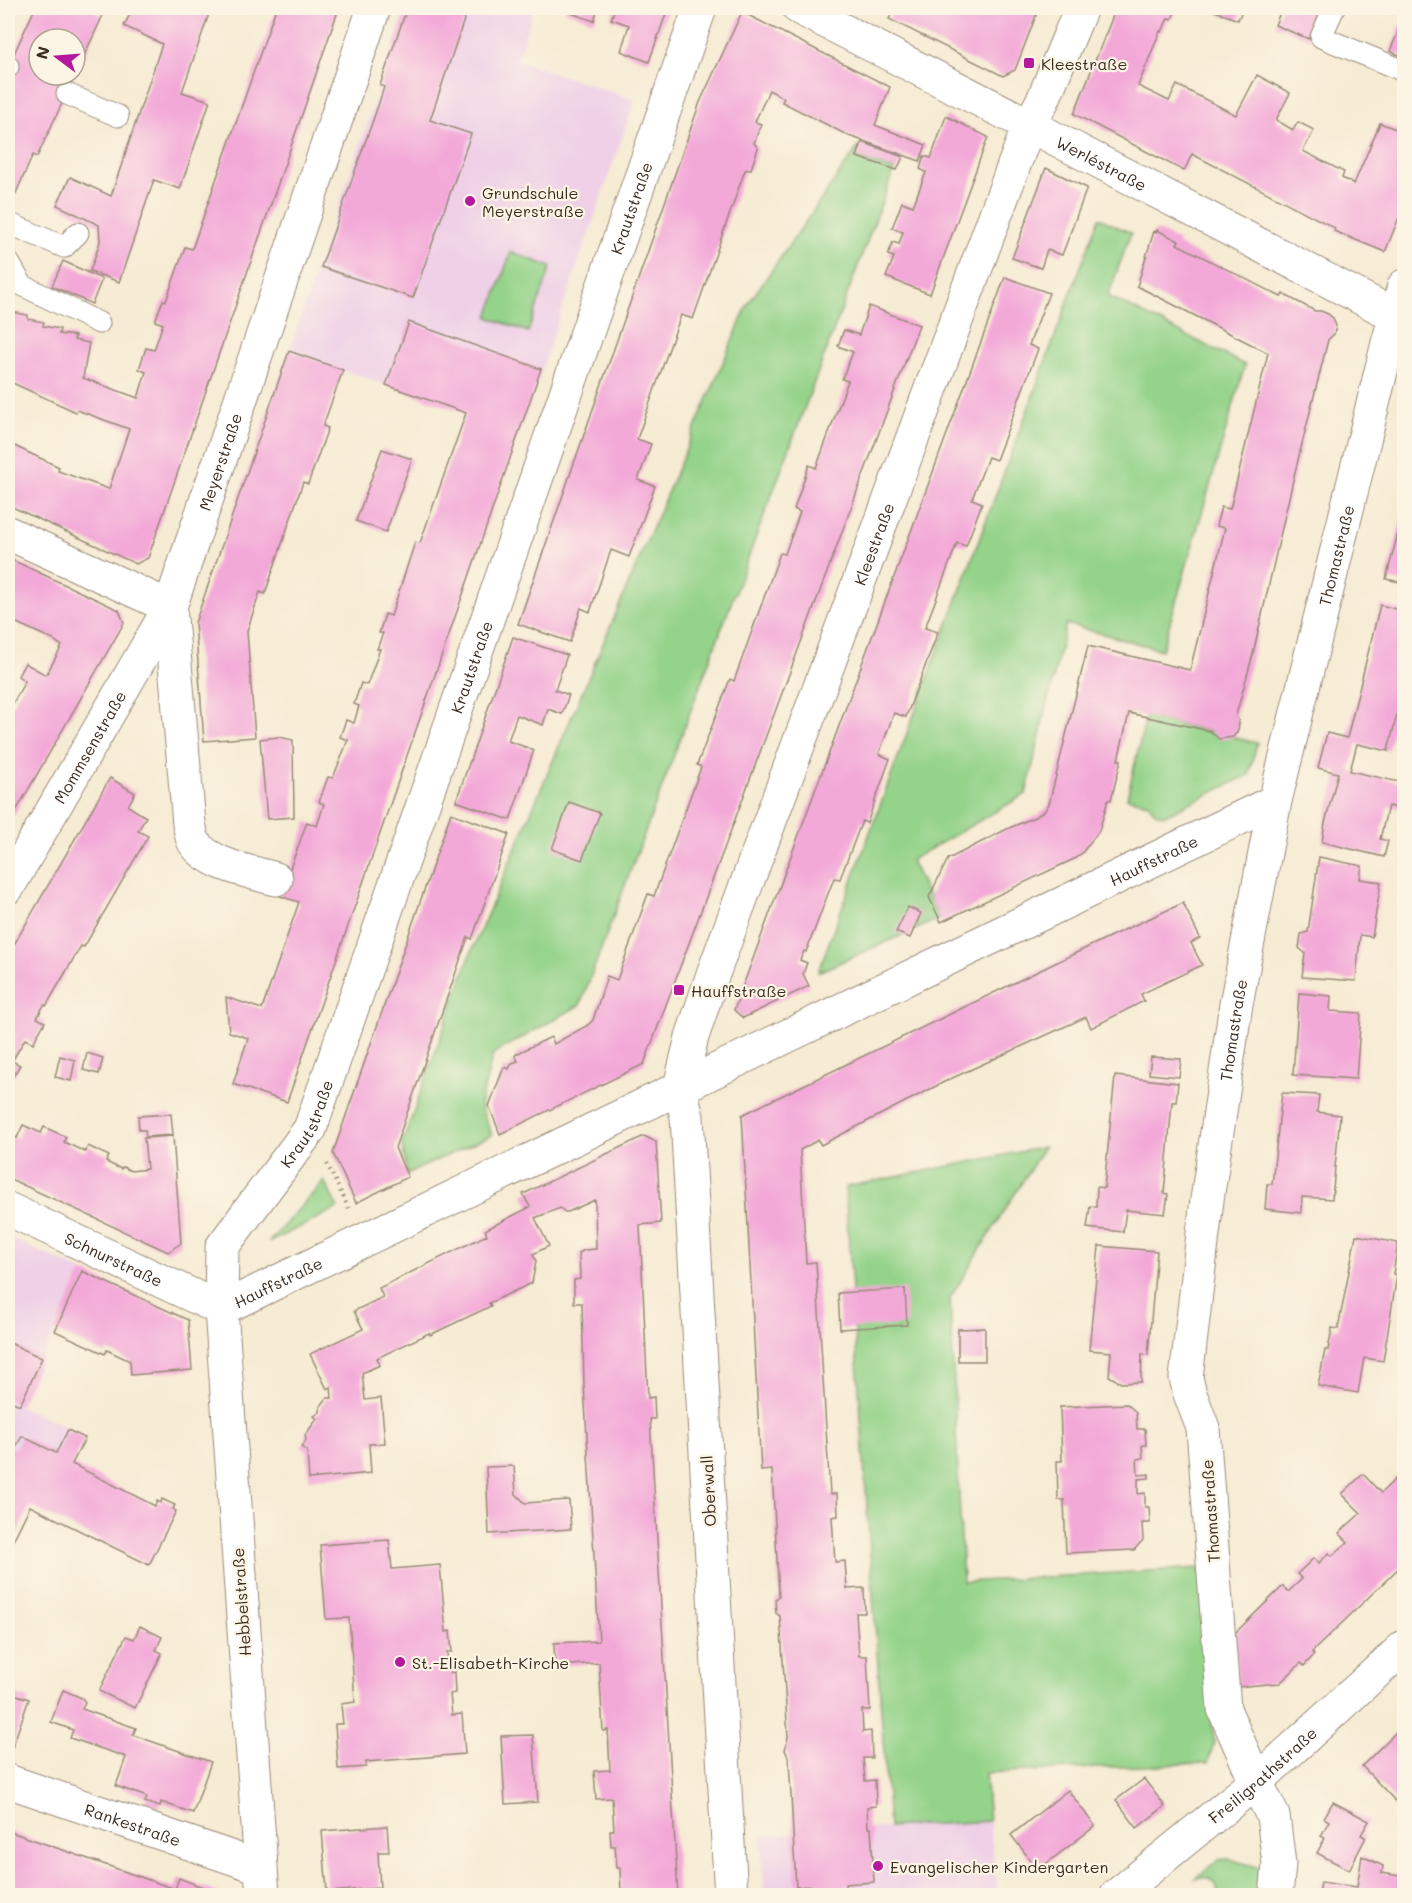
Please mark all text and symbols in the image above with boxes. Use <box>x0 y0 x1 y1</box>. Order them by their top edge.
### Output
north arrow <box>27 27 87 87</box>
text: N <box>30 44 54 61</box>
place label: Kleestraße <box>1041 53 1127 74</box>
marker: Kleestraße <box>1022 56 1036 70</box>
street label: Werléstraße <box>1053 131 1151 195</box>
street label: Krautstraße <box>605 159 656 257</box>
place label: Grundschule Meyerstraße <box>482 182 584 221</box>
marker: Grundschule Meyerstraße <box>463 194 477 208</box>
street label: Meyerstraße <box>193 410 246 513</box>
street label: Kleestraße <box>848 500 898 588</box>
street label: Thomastraße <box>1313 503 1358 608</box>
street label: Krautstraße <box>445 618 497 716</box>
street label: Mommsenstraße <box>48 686 130 807</box>
street label: Hauffstraße <box>1106 829 1201 890</box>
street label: Thomastraße <box>1214 977 1251 1083</box>
place label: Hauffstraße <box>691 980 786 1001</box>
marker: Hauffstraße <box>672 983 686 997</box>
street label: Krautstraße <box>275 1077 337 1171</box>
street label: Schnurstraße <box>61 1227 166 1291</box>
street label: Hauffstraße <box>230 1251 325 1312</box>
street label: Oberwall <box>696 1455 720 1527</box>
street label: Thomastraße <box>1196 1459 1224 1563</box>
street label: Hebbelstraße <box>227 1547 255 1657</box>
place label: St.-Elisabeth-Kirche <box>412 1652 569 1673</box>
marker: St.-Elisabeth-Kirche <box>393 1655 407 1669</box>
street label: Freiligrathstraße <box>1204 1722 1321 1827</box>
street label: Rankestraße <box>82 1798 184 1850</box>
place label: Evangelischer Kindergarten <box>890 1856 1108 1877</box>
marker: Evangelischer Kindergarten <box>871 1859 885 1873</box>

